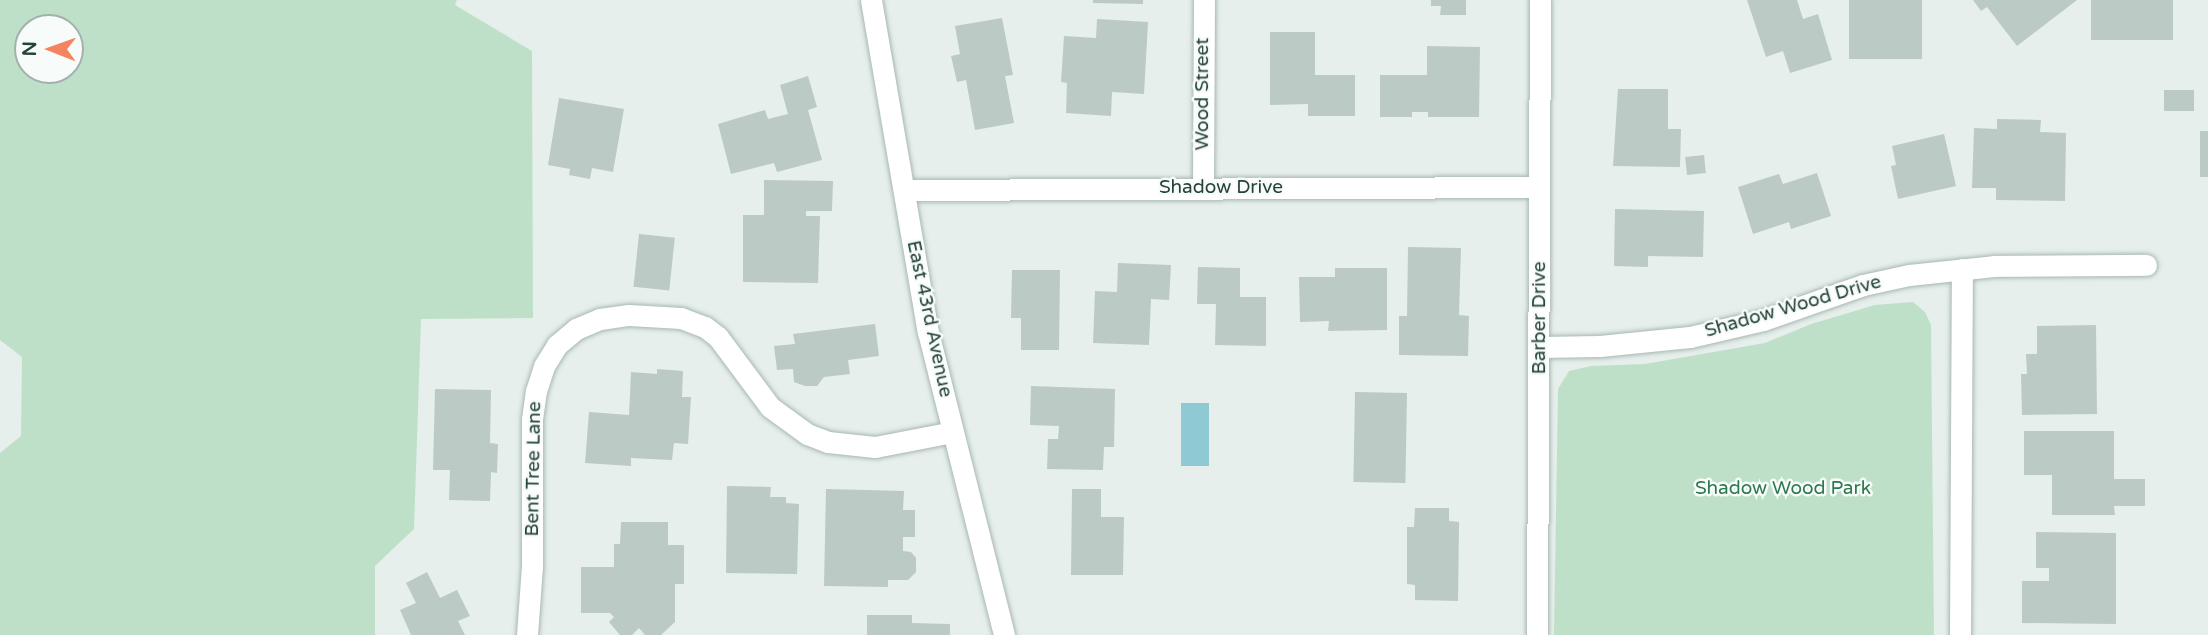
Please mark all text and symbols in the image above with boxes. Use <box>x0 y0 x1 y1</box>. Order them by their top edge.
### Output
north arrow <box>14 14 84 84</box>
street label: Wood Street <box>1192 38 1214 150</box>
text: N <box>19 41 41 56</box>
street label: Shadow Drive <box>1159 177 1283 199</box>
street label: East 43rd Avenue <box>901 239 957 399</box>
street label: Barber Drive <box>1529 262 1551 374</box>
street label: Shadow Wood Drive <box>1702 271 1884 343</box>
street label: Bent Tree Lane <box>521 401 547 537</box>
park label: Shadow Wood Park <box>1695 478 1871 500</box>

